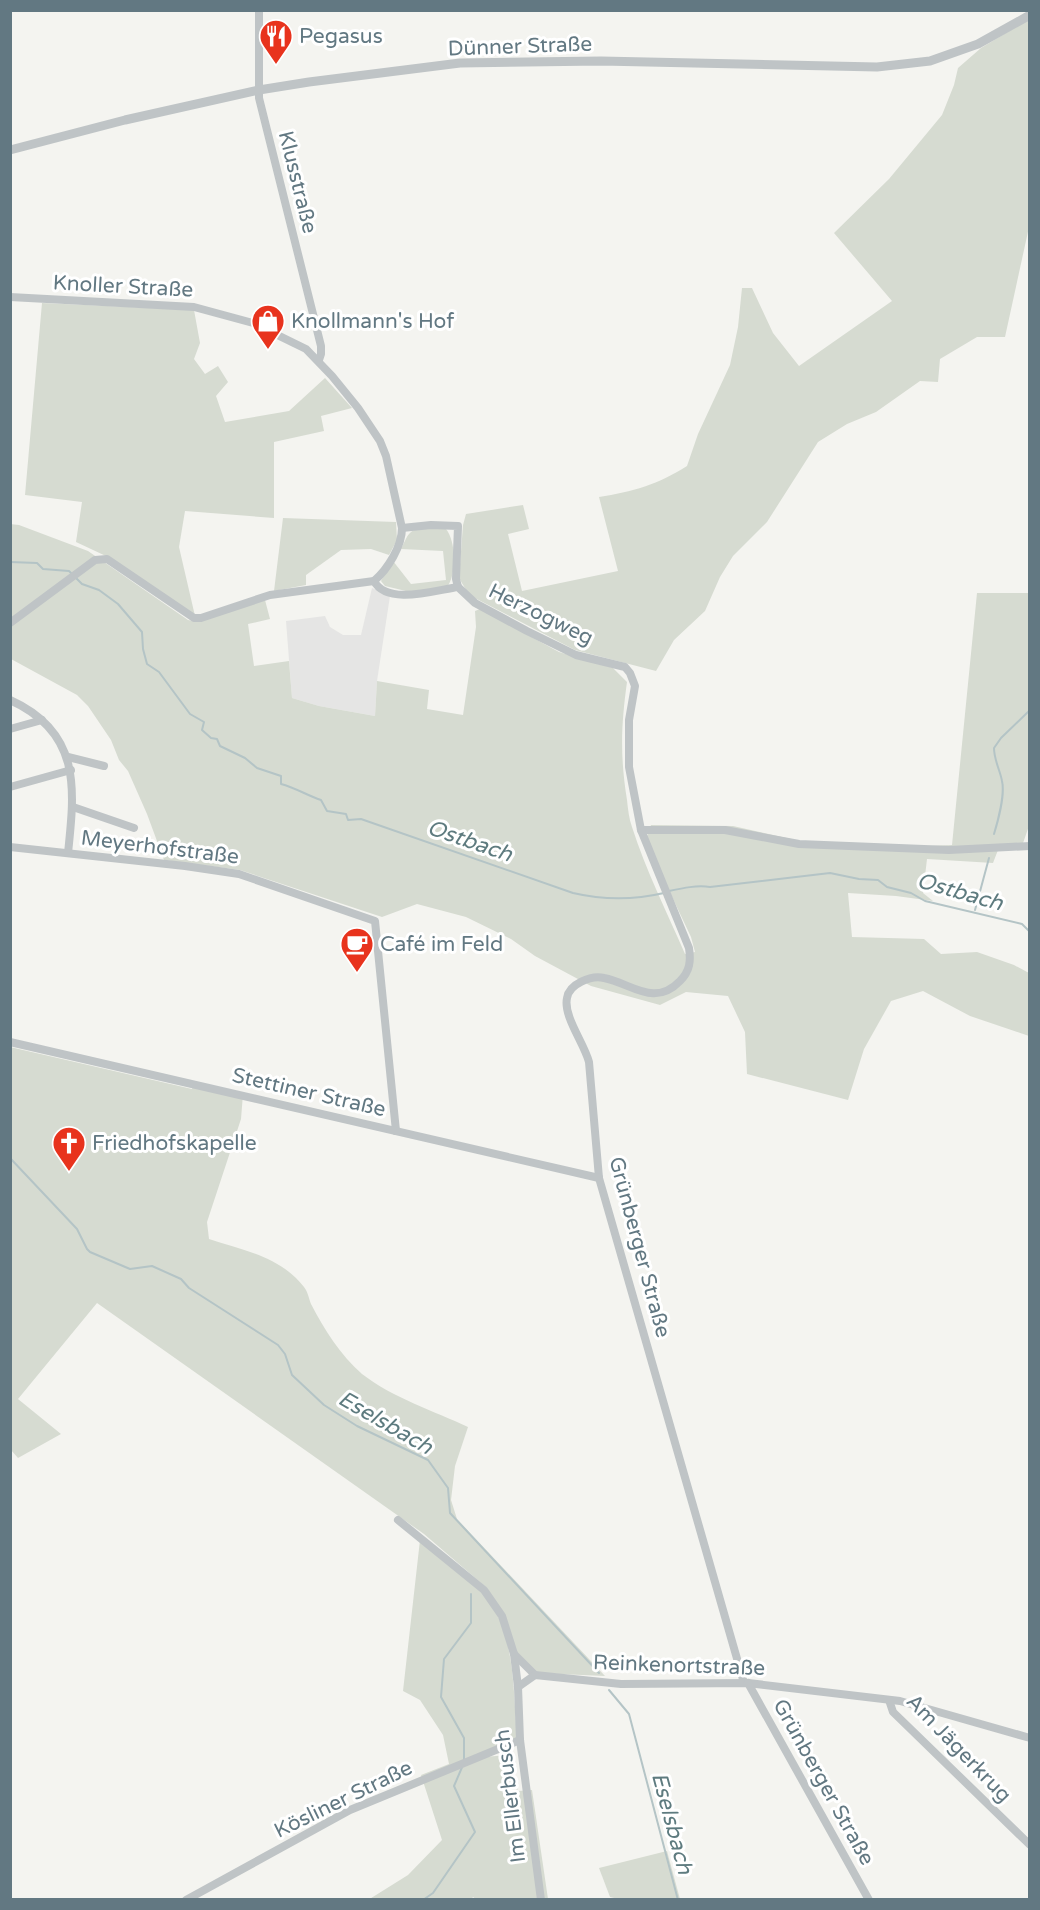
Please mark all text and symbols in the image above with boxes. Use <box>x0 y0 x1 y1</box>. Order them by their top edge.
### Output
restaurant icon: Pegasus <box>258 18 294 65</box>
place label: Pegasus <box>299 24 383 49</box>
street label: Dünner Straße <box>447 31 593 62</box>
street label: Klusstraße <box>273 128 322 236</box>
street label: Knoller Straße <box>52 270 194 303</box>
shop icon: Knollmann's Hof <box>250 303 286 350</box>
place label: Knollmann's Hof <box>291 309 454 334</box>
street label: Herzogweg <box>484 578 597 651</box>
water label: Ostbach <box>424 814 516 868</box>
street label: Meyerhofstraße <box>80 825 240 870</box>
water label: Ostbach <box>914 867 1006 917</box>
cafe icon: Café im Feld <box>339 926 375 973</box>
place label: Café im Feld <box>380 932 503 957</box>
street label: Stettiner Straße <box>230 1063 388 1122</box>
church icon: Friedhofskapelle <box>51 1125 87 1172</box>
place label: Friedhofskapelle <box>92 1131 257 1156</box>
street label: Grünberger Straße <box>603 1154 676 1340</box>
water label: Eselsbach <box>334 1386 438 1461</box>
street label: Reinkenortstraße <box>593 1650 766 1681</box>
street label: Am Jägerkrug <box>901 1689 1016 1808</box>
street label: Grünberger Straße <box>768 1695 880 1870</box>
street label: Im Ellerbusch <box>490 1728 531 1864</box>
street label: Kösliner Straße <box>270 1755 416 1844</box>
water label: Eselsbach <box>646 1770 698 1878</box>

